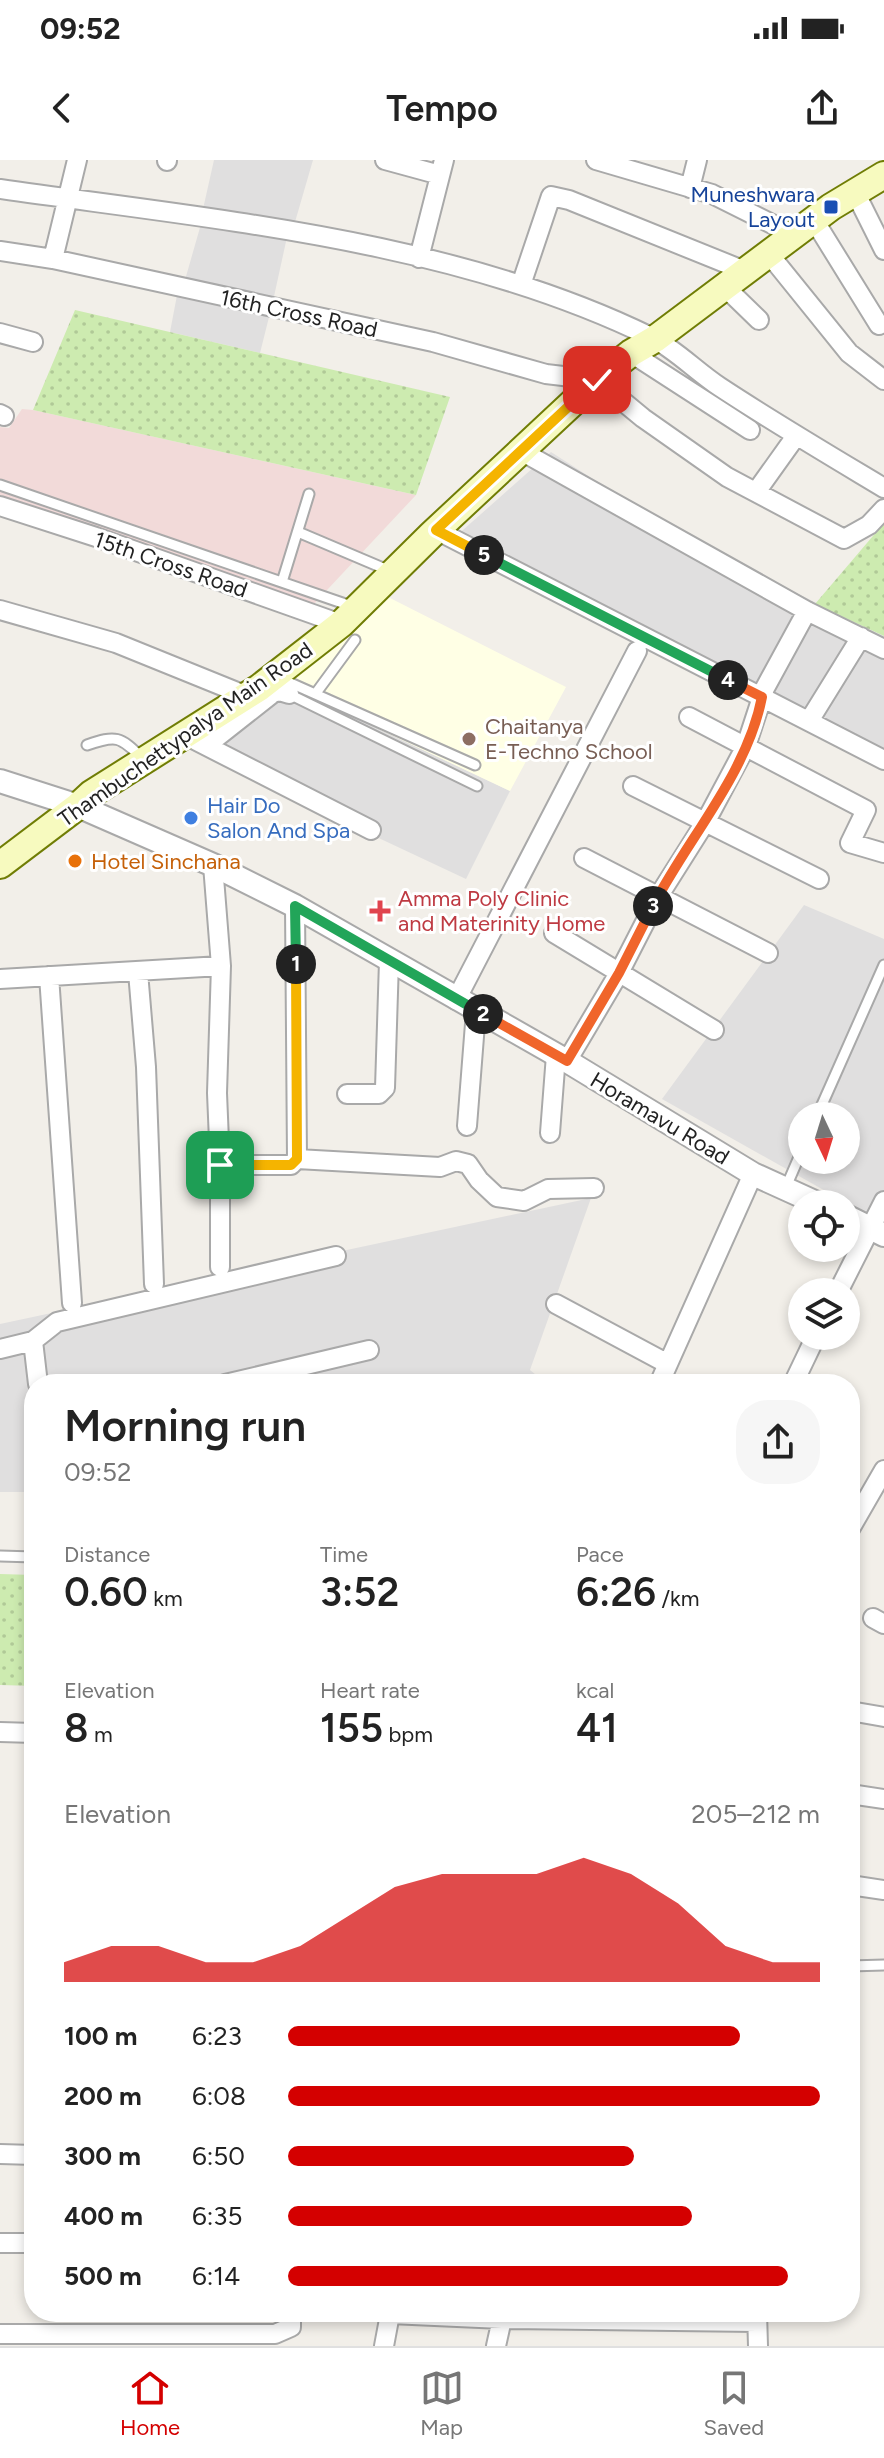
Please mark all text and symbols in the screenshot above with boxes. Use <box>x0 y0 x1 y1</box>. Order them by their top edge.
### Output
text: 09:52 <box>40 10 121 47</box>
icon: back <box>40 86 84 130</box>
icon: share <box>800 86 844 130</box>
text: Tempo <box>386 87 498 130</box>
place label: Muneshwara Layout <box>691 181 815 233</box>
marker: Muneshwara Layout <box>822 198 840 216</box>
street label: 16th Cross Road <box>218 284 380 343</box>
pin <box>563 346 631 414</box>
icon: check <box>575 358 619 402</box>
street label: 15th Cross Road <box>91 526 251 603</box>
pin: 5 <box>464 535 504 575</box>
text: 5 <box>478 541 490 568</box>
street label: Thambuchettypalya Main Road <box>53 636 318 833</box>
pin: 4 <box>708 660 748 700</box>
text: 4 <box>721 666 735 693</box>
place label: Chaitanya E-Techno School <box>485 713 653 765</box>
marker: Chaitanya E-Techno School <box>460 730 478 748</box>
place label: Hair Do Salon And Spa <box>207 792 350 844</box>
marker: Hair Do Salon And Spa <box>182 809 200 827</box>
place label: Hotel Sinchana <box>91 848 241 875</box>
marker: Hotel Sinchana <box>66 852 84 870</box>
place label: Amma Poly Clinic and Materinity Home <box>398 885 605 937</box>
pin: 3 <box>633 886 673 926</box>
text: 3 <box>647 892 659 919</box>
marker: Amma Poly Clinic and Materinity Home <box>369 900 391 922</box>
pin: 1 <box>276 944 316 984</box>
text: 1 <box>291 950 301 977</box>
pin: 2 <box>463 994 503 1034</box>
text: 2 <box>477 1000 489 1027</box>
street label: Horamavu Road <box>585 1066 734 1171</box>
north arrow <box>788 1102 860 1174</box>
map controls <box>788 1102 860 1350</box>
pin <box>186 1131 254 1199</box>
icon: arrive <box>198 1143 242 1187</box>
button: locate <box>788 1190 860 1262</box>
button: layers <box>788 1278 860 1350</box>
text: Morning run <box>64 1399 306 1452</box>
button: share <box>736 1400 820 1484</box>
text: 09:52 <box>64 1456 131 1488</box>
text: Distance <box>64 1541 150 1568</box>
text: Time <box>320 1541 368 1568</box>
text: Pace <box>576 1541 624 1568</box>
text: 0.60 <box>64 1568 148 1616</box>
text: 3:52 <box>320 1568 399 1616</box>
text: 6:26 <box>576 1568 656 1616</box>
text: km <box>148 1585 183 1612</box>
text: /km <box>656 1585 699 1612</box>
text: Elevation <box>64 1677 154 1704</box>
text: Heart rate <box>320 1677 420 1704</box>
text: kcal <box>576 1677 614 1704</box>
text: 8 <box>64 1704 89 1752</box>
text: 155 <box>320 1704 383 1752</box>
text: 41 <box>576 1704 618 1752</box>
text: m <box>89 1721 113 1748</box>
text: bpm <box>383 1721 433 1748</box>
text: Elevation <box>64 1798 171 1830</box>
text: 205–212 m <box>691 1798 820 1830</box>
text: 100 m <box>64 2020 138 2052</box>
text: 6:23 <box>192 2020 242 2052</box>
text: 200 m <box>64 2080 142 2112</box>
text: 6:08 <box>192 2080 246 2112</box>
text: 300 m <box>64 2140 141 2172</box>
text: 6:50 <box>192 2140 245 2172</box>
text: 400 m <box>64 2200 143 2232</box>
text: 6:35 <box>192 2200 242 2232</box>
text: 500 m <box>64 2260 142 2292</box>
text: 6:14 <box>192 2260 240 2292</box>
tab: Home <box>120 2366 180 2441</box>
tab: Map <box>420 2366 464 2441</box>
tab: Saved <box>703 2366 764 2441</box>

